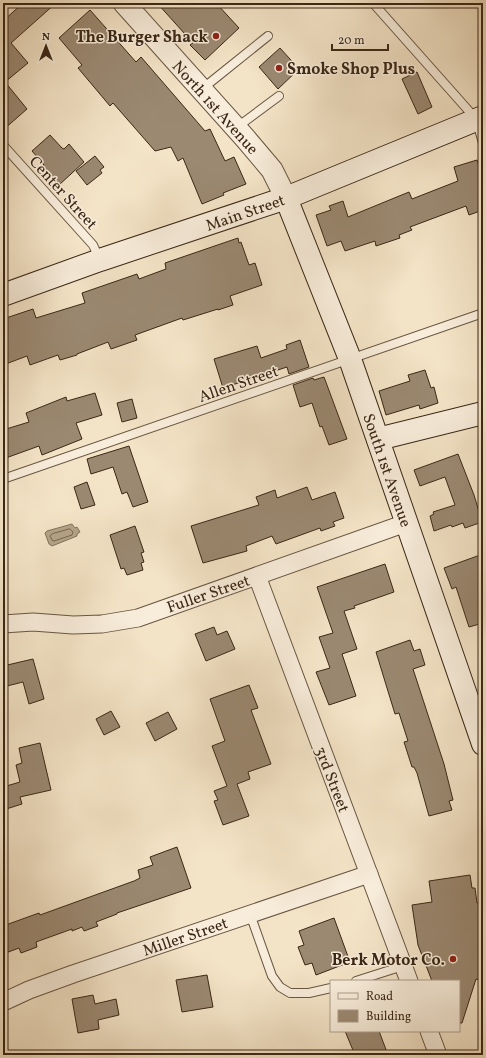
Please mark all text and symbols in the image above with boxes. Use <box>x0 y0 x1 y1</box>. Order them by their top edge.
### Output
north arrow <box>26 26 66 66</box>
scale bar <box>332 26 388 52</box>
place label: The Burger Shack <box>75 27 208 49</box>
text: N <box>42 30 50 45</box>
marker: The Burger Shack <box>211 31 221 41</box>
text: 20 m <box>338 33 365 49</box>
street label: North 1st Avenue <box>166 57 263 160</box>
place label: Smoke Shop Plus <box>287 59 415 81</box>
marker: Smoke Shop Plus <box>274 63 284 73</box>
street label: Center Street <box>23 152 102 235</box>
street label: Main Street <box>203 190 289 238</box>
street label: Allen Street <box>196 361 282 409</box>
street label: South 1st Avenue <box>356 411 416 530</box>
street label: Fuller Street <box>164 570 253 619</box>
street label: 3rd Street <box>308 744 354 816</box>
street label: Miller Street <box>140 913 232 963</box>
place label: Berk Motor Co. <box>332 950 445 972</box>
marker: Berk Motor Co. <box>448 954 458 964</box>
legend <box>330 980 460 1032</box>
text: Road <box>366 989 393 1005</box>
text: Building <box>366 1009 411 1025</box>

